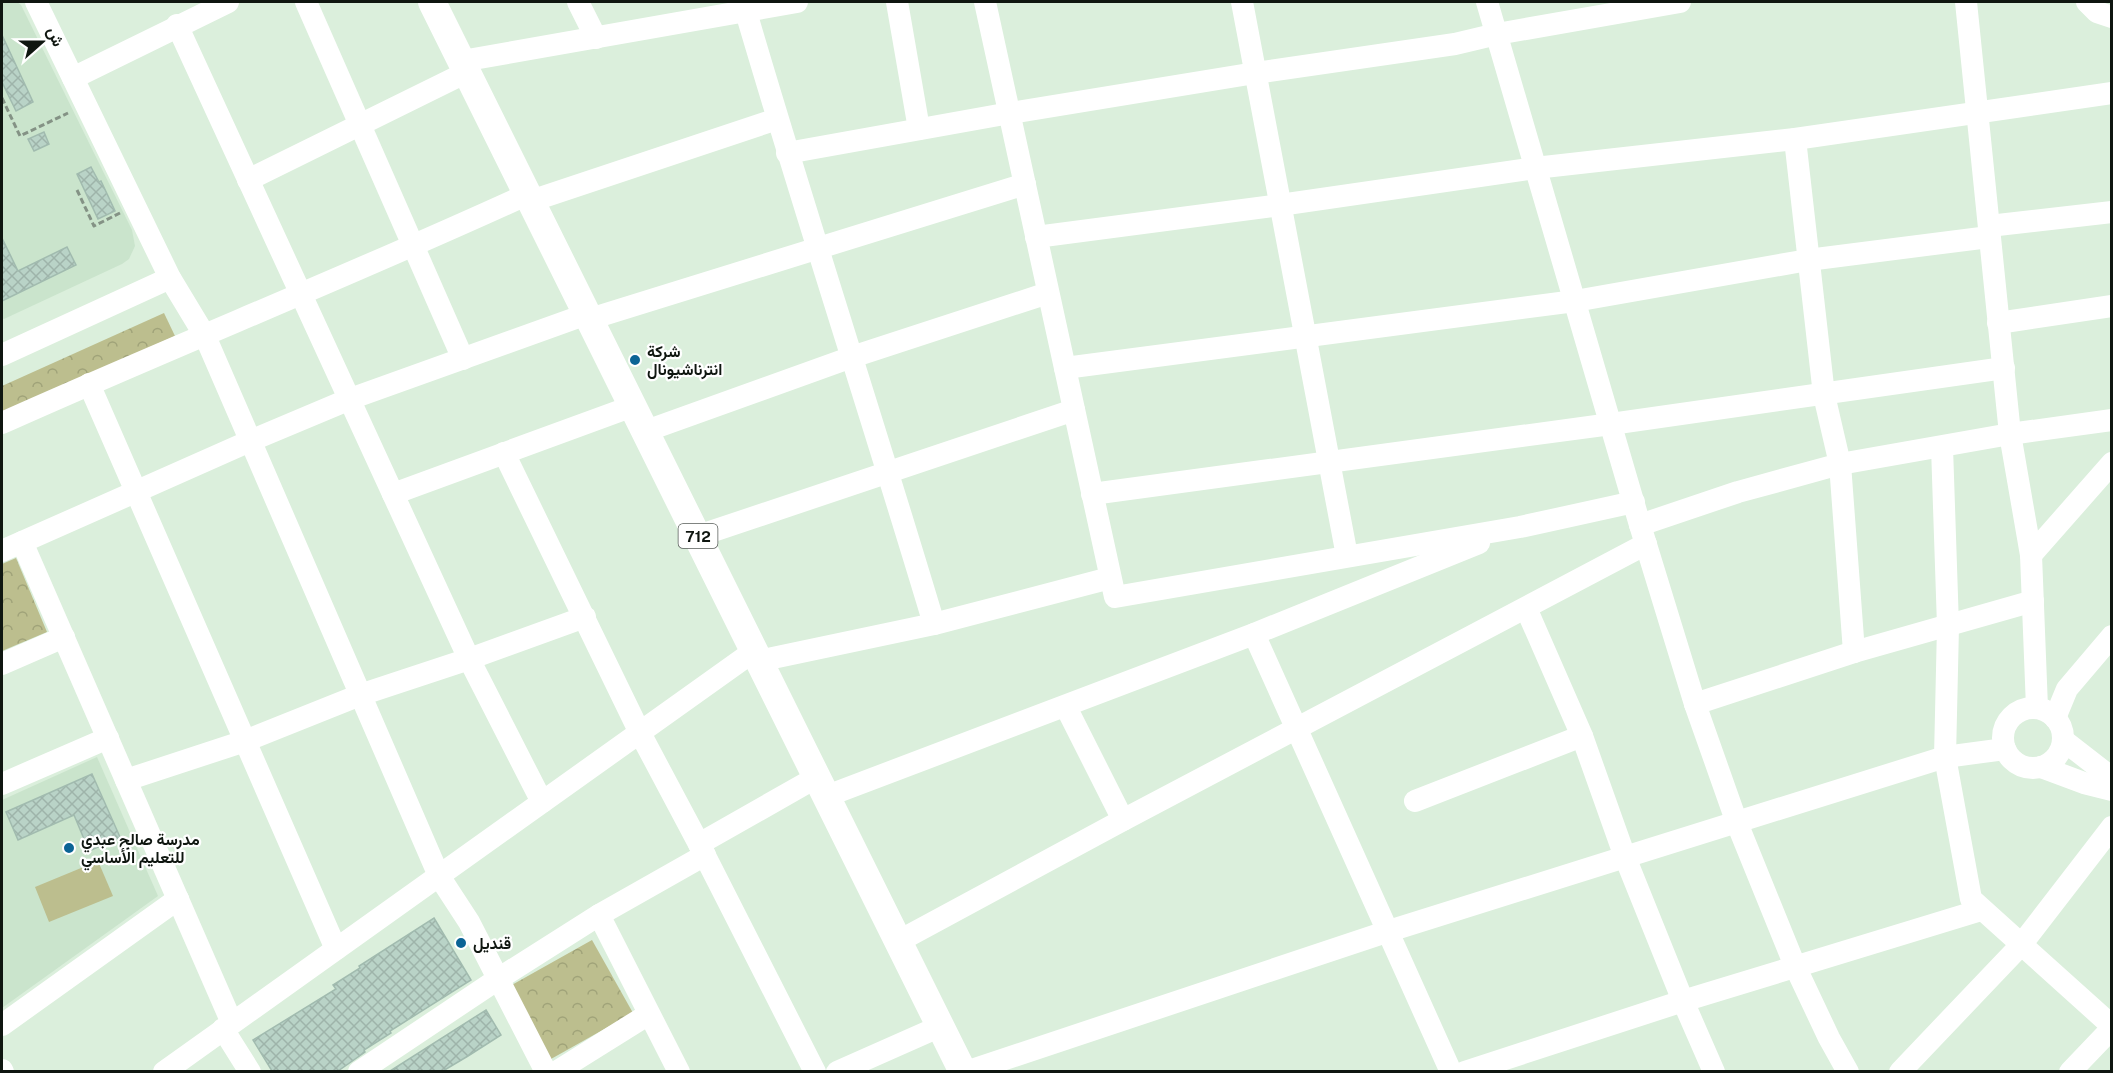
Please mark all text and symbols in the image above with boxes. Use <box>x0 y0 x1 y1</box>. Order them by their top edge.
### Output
north arrow <box>12 12 72 72</box>
text: ش <box>43 24 68 49</box>
place label: شركة انترناشيونال <box>647 342 722 380</box>
marker: شركة انترناشيونال <box>628 353 642 367</box>
road number: 712 <box>678 524 718 548</box>
place label: مدرسة صالح عبدي للتعليم الأساسي <box>81 830 200 871</box>
marker: مدرسة صالح عبدي للتعليم الأساسي <box>62 841 76 855</box>
place label: قنديل <box>473 934 511 953</box>
marker: قنديل <box>454 936 468 950</box>

